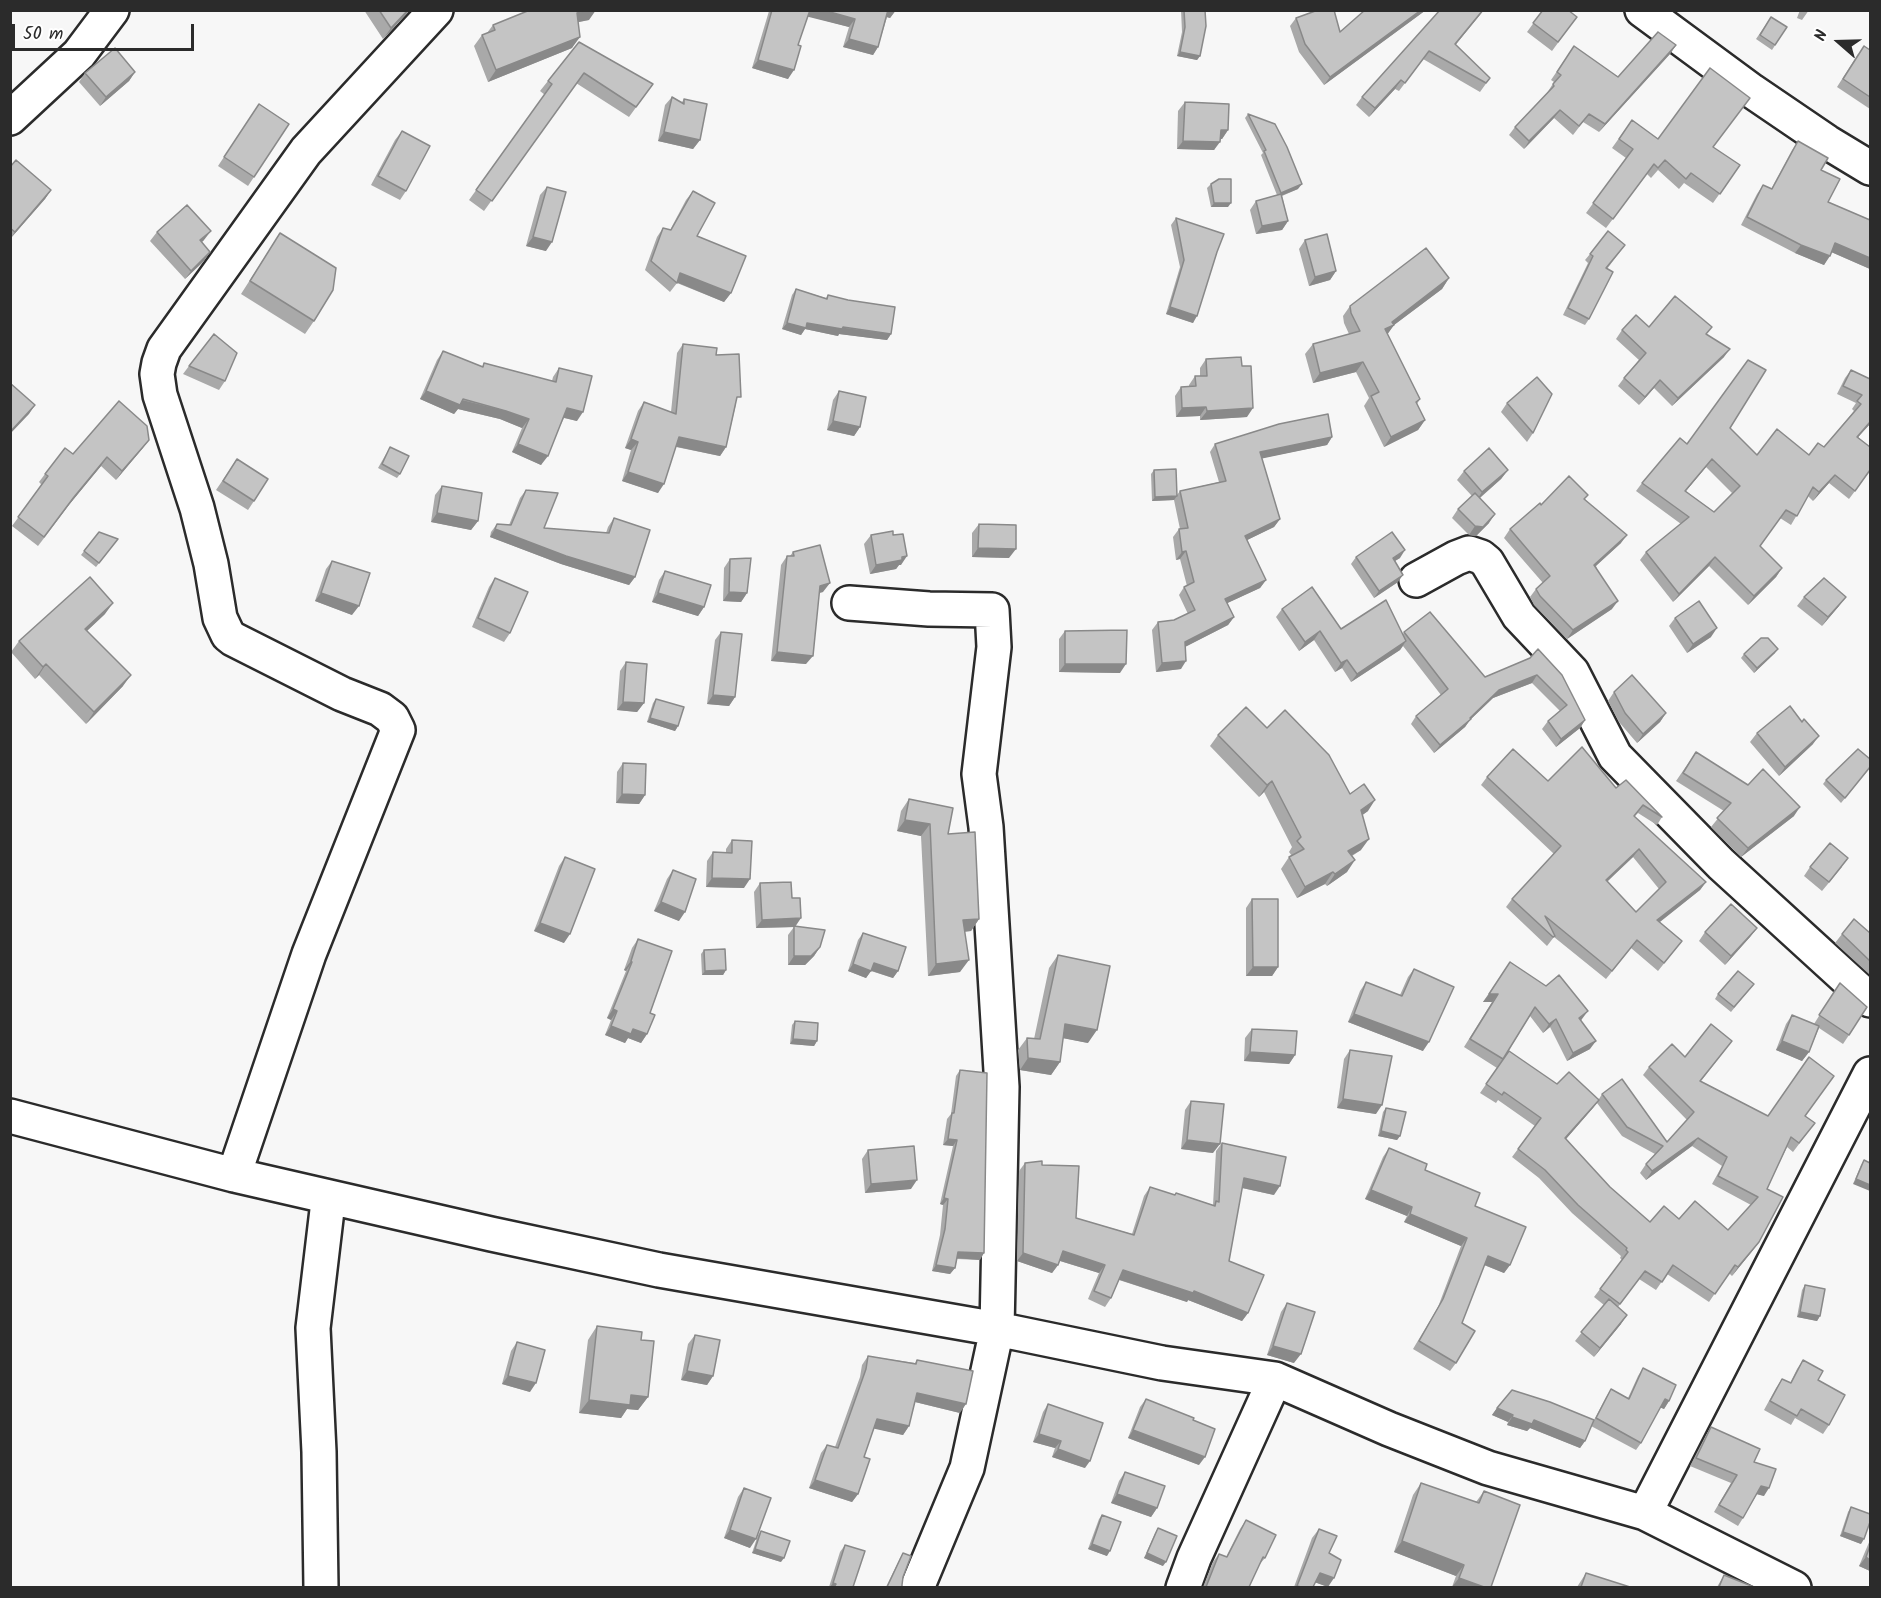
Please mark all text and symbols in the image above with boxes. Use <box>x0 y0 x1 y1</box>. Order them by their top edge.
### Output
scale bar <box>15 12 196 50</box>
north arrow <box>1809 12 1869 72</box>
text: 50 m <box>23 20 63 49</box>
text: N <box>1808 27 1835 45</box>

